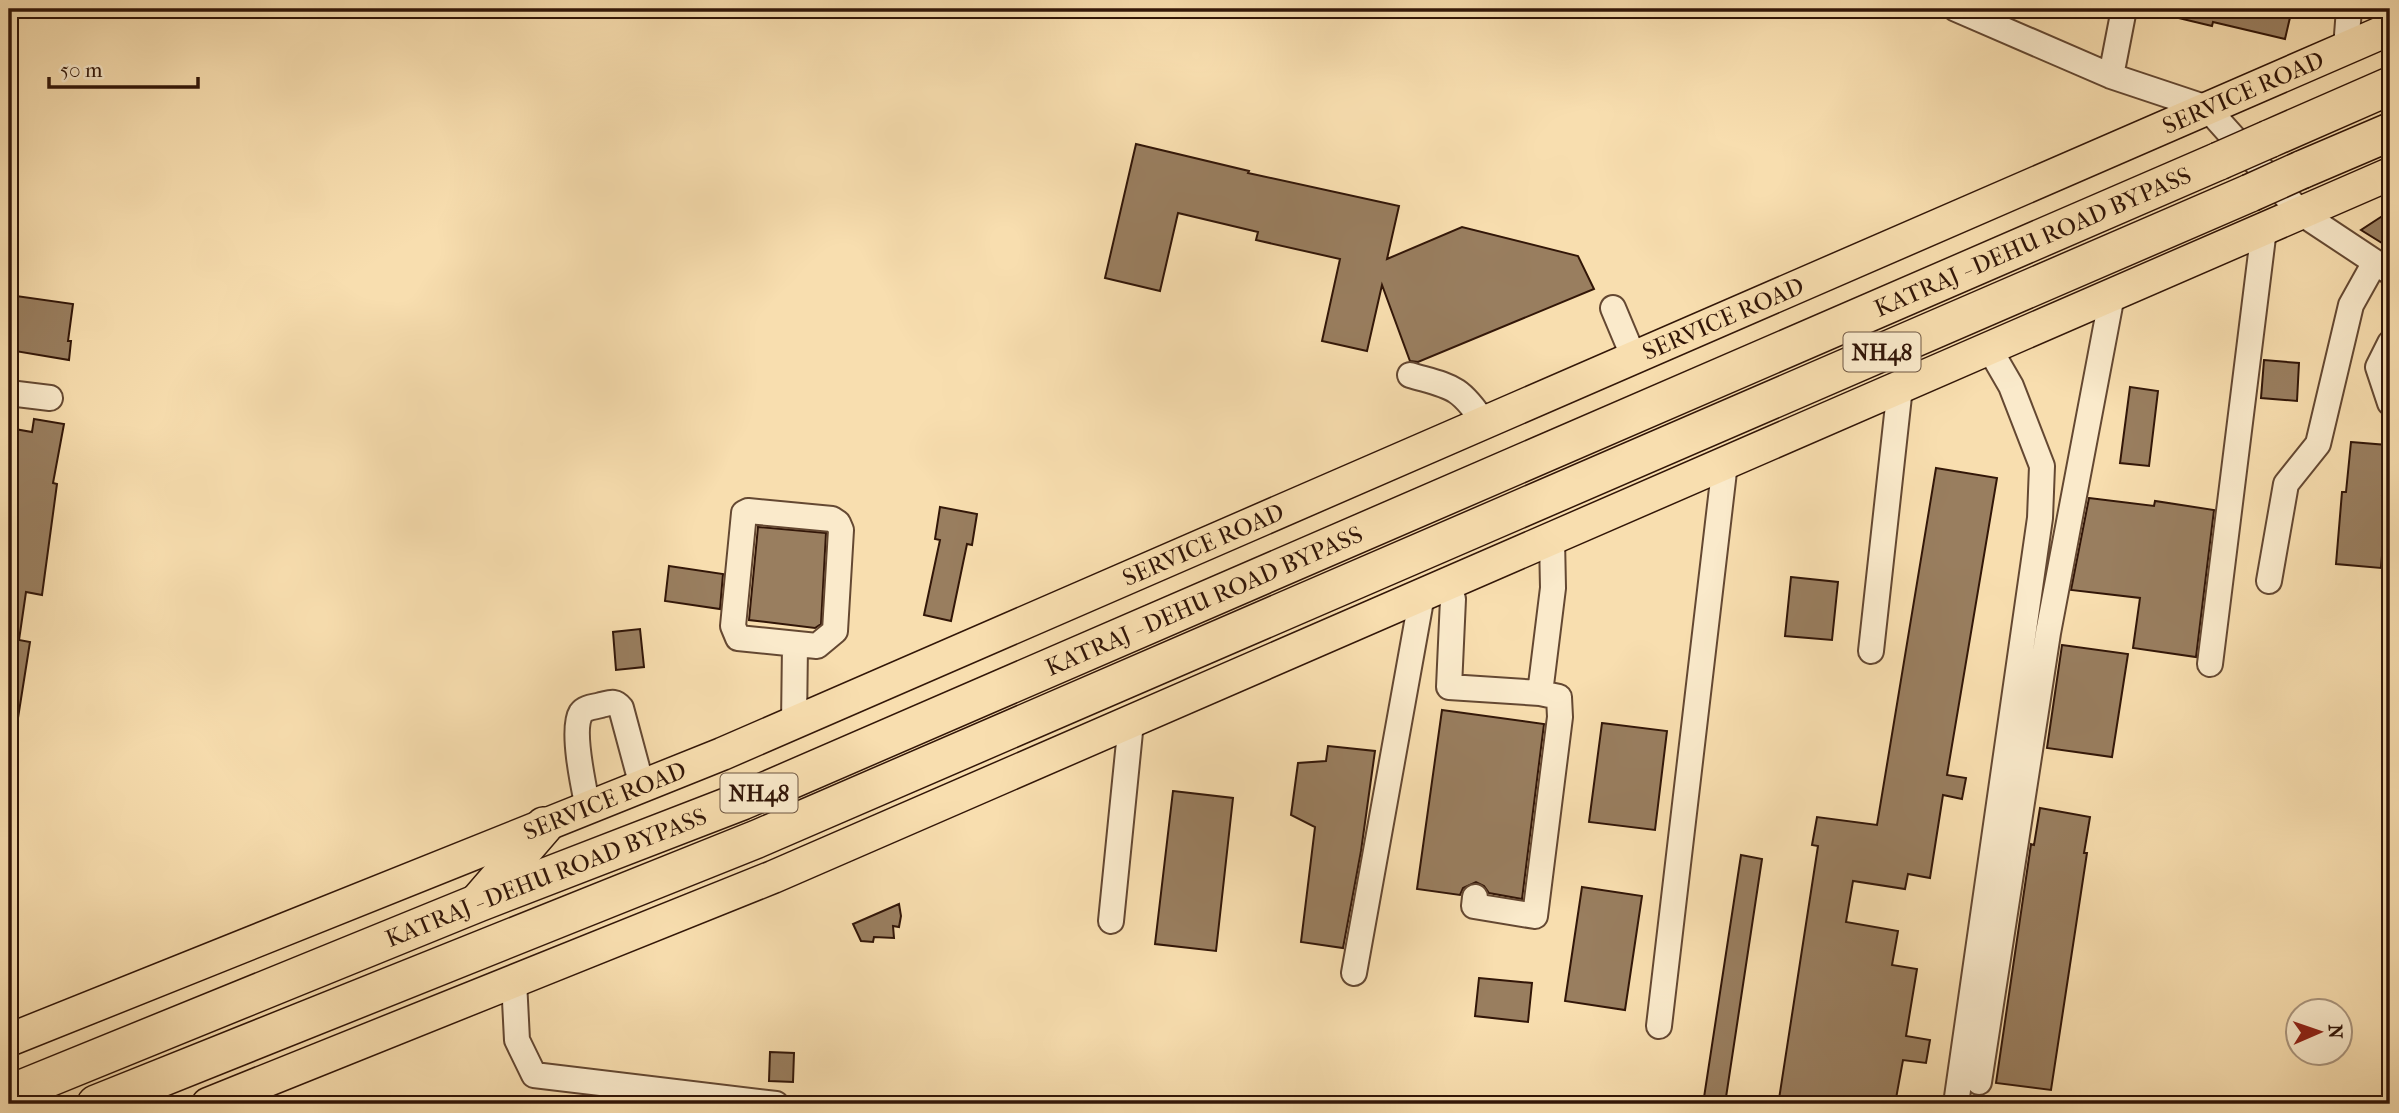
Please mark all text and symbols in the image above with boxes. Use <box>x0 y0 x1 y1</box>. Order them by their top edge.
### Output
street label: SERVICE ROAD <box>2158 45 2328 140</box>
scale bar <box>49 46 198 90</box>
text: 50 m <box>60 58 103 82</box>
street label: KATRAJ - DEHU ROAD BYPASS <box>1870 161 2195 323</box>
street label: SERVICE ROAD <box>1638 271 1808 366</box>
road number: NH48 <box>1843 332 1920 372</box>
street label: SERVICE ROAD <box>1118 497 1288 592</box>
street label: KATRAJ - DEHU ROAD BYPASS <box>1041 520 1367 682</box>
street label: SERVICE ROAD <box>519 756 690 846</box>
road number: NH48 <box>720 774 798 813</box>
street label: KATRAJ - DEHU ROAD BYPASS <box>381 802 711 953</box>
north arrow <box>2284 998 2354 1068</box>
text: N <box>2324 1024 2346 1040</box>

